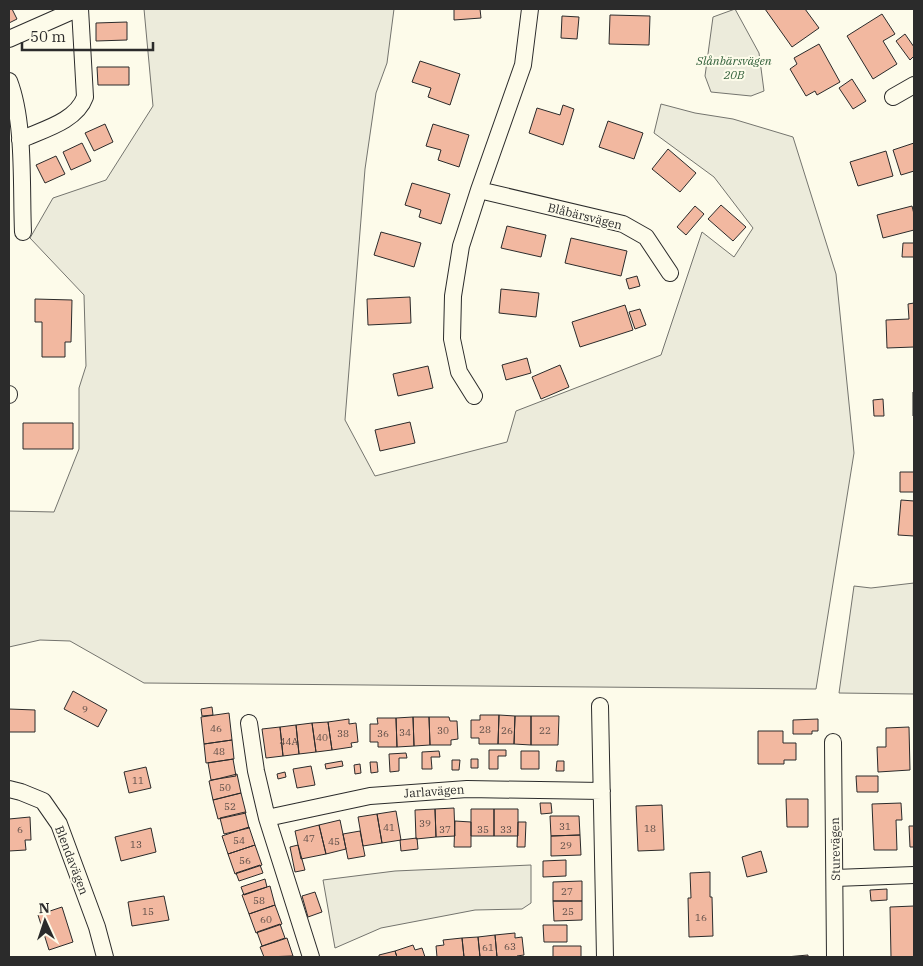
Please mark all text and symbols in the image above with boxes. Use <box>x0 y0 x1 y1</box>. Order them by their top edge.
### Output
scale bar <box>22 20 154 52</box>
text: 50 m <box>30 27 66 46</box>
park label: Slånbärsvägen 20B <box>695 53 772 82</box>
street label: Blåbärsvägen <box>546 199 624 233</box>
house number: 9 <box>82 703 88 716</box>
house number: 46 <box>210 722 222 735</box>
house number: 28 <box>479 723 491 736</box>
house number: 30 <box>437 724 449 737</box>
house number: 26 <box>501 724 513 737</box>
house number: 22 <box>539 724 551 737</box>
house number: 34 <box>399 726 411 739</box>
house number: 38 <box>337 727 349 740</box>
house number: 36 <box>377 727 389 740</box>
house number: 40 <box>316 731 328 744</box>
house number: 44A <box>280 735 299 748</box>
house number: 48 <box>213 745 225 758</box>
house number: 11 <box>132 774 144 787</box>
house number: 50 <box>219 781 231 794</box>
street label: Jarlavägen <box>403 781 465 801</box>
house number: 52 <box>224 800 236 813</box>
house number: 39 <box>419 817 431 830</box>
street label: Sturevägen <box>827 817 843 881</box>
house number: 31 <box>559 820 571 833</box>
house number: 41 <box>383 821 395 834</box>
house number: 18 <box>644 822 656 835</box>
house number: 6 <box>17 823 23 836</box>
street label: Blendavägen <box>52 823 92 897</box>
house number: 37 <box>439 823 451 836</box>
house number: 35 <box>477 823 489 836</box>
house number: 33 <box>500 823 512 836</box>
house number: 47 <box>303 832 315 845</box>
house number: 54 <box>233 834 245 847</box>
house number: 45 <box>328 835 340 848</box>
house number: 13 <box>130 838 142 851</box>
house number: 29 <box>560 839 572 852</box>
house number: 56 <box>239 854 251 867</box>
house number: 27 <box>561 885 573 898</box>
house number: 58 <box>253 894 265 907</box>
north arrow <box>20 896 70 946</box>
text: N <box>38 899 50 917</box>
house number: 15 <box>142 905 154 918</box>
house number: 25 <box>562 905 574 918</box>
house number: 16 <box>695 911 707 924</box>
house number: 60 <box>260 913 272 926</box>
house number: 63 <box>504 940 516 953</box>
house number: 61 <box>482 941 494 954</box>

